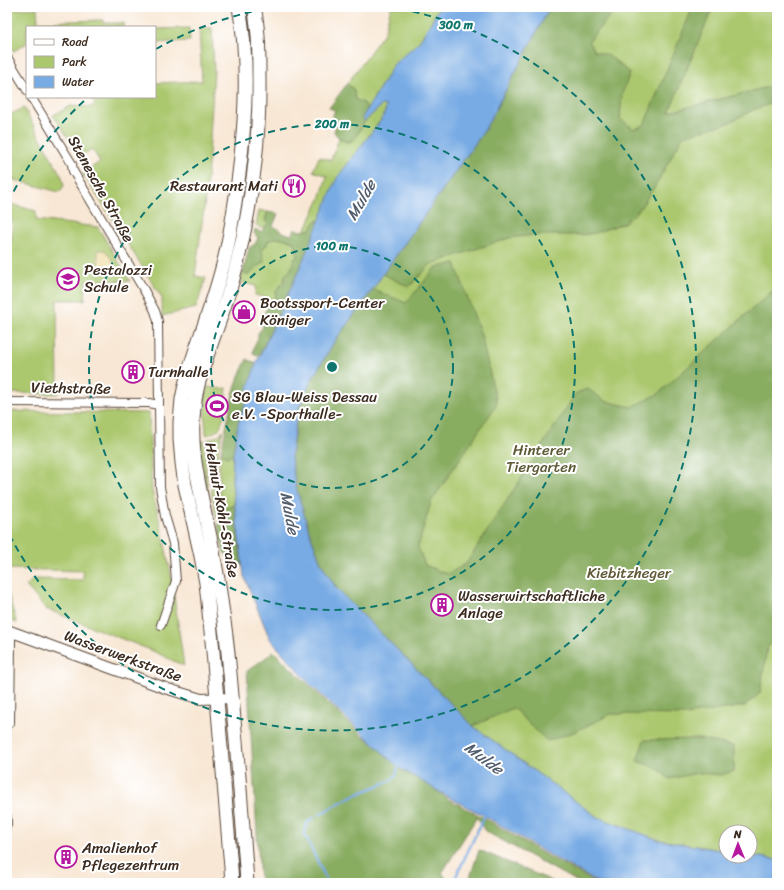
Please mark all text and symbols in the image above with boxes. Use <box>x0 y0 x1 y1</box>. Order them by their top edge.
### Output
text: 300 m <box>438 14 474 36</box>
legend <box>26 26 156 98</box>
text: Road <box>62 31 89 53</box>
text: Park <box>62 51 87 73</box>
text: Water <box>62 71 95 93</box>
text: 200 m <box>314 113 350 135</box>
street label: Stenesche Straße <box>61 131 141 248</box>
place label: Restaurant Mati <box>170 173 279 199</box>
restaurant icon: Restaurant Mati <box>281 173 307 199</box>
water label: Mulde <box>338 173 385 226</box>
text: 100 m <box>316 235 349 257</box>
place label: Pestalozzi Schule <box>84 257 153 300</box>
school or university icon: Pestalozzi Schule <box>55 266 81 292</box>
place label: Bootssport-Center Königer <box>260 290 385 333</box>
shop icon: Bootssport-Center Königer <box>231 299 257 325</box>
building icon: Turnhalle <box>120 359 146 385</box>
place label: Turnhalle <box>148 359 208 385</box>
centre of rings <box>325 360 339 374</box>
street label: Viethstraße <box>31 374 111 402</box>
place label: SG Blau-Weiss Dessau e.V. -Sporthalle- <box>232 384 377 427</box>
sports icon: SG Blau-Weiss Dessau e.V. -Sporthalle- <box>204 393 230 419</box>
park label: Hinterer Tiergarten <box>506 437 576 480</box>
street label: Helmut-Kohl-Straße <box>197 440 247 580</box>
water label: Mulde <box>272 489 309 539</box>
park label: Kiebitzheger <box>587 560 672 586</box>
place label: Wasserwirtschaftliche Anlage <box>457 583 605 626</box>
building icon: Wasserwirtschaftliche Anlage <box>429 592 455 618</box>
street label: Wasserwerkstraße <box>60 623 186 689</box>
water label: Mulde <box>458 734 511 784</box>
north arrow <box>718 824 758 864</box>
text: N <box>733 825 742 844</box>
place label: Amalienhof Pflegezentrum <box>81 835 179 878</box>
building icon: Amalienhof Pflegezentrum <box>53 844 79 870</box>

